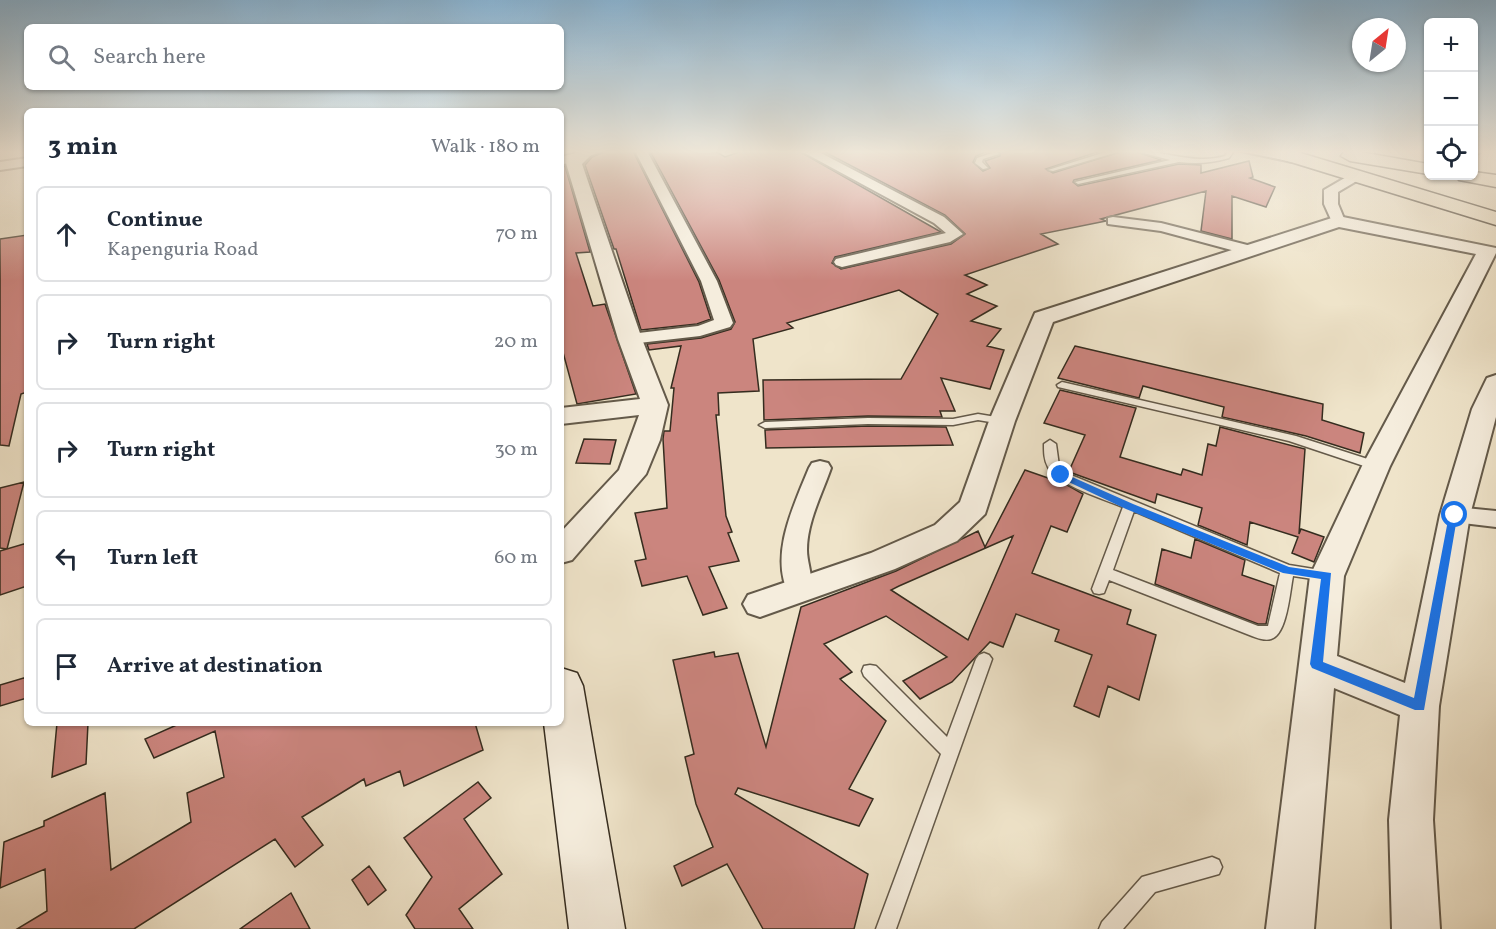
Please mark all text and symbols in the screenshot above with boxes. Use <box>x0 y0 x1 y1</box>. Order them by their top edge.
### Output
north arrow <box>1352 18 1406 72</box>
map controls <box>1424 18 1478 180</box>
button: + <box>1424 18 1478 72</box>
search box <box>24 24 564 90</box>
icon: search <box>45 41 78 74</box>
text: Search here <box>93 42 206 73</box>
button: − <box>1424 72 1478 126</box>
button: locate <box>1424 126 1478 180</box>
text: 3 min <box>48 129 118 165</box>
text: Walk · 180 m <box>431 133 540 161</box>
text: Continue <box>107 205 203 236</box>
icon: ahead <box>50 218 83 251</box>
text: 70 m <box>495 220 538 248</box>
text: Kapenguria Road <box>107 236 258 264</box>
icon: right <box>50 326 83 359</box>
text: Turn right <box>107 327 215 358</box>
text: 20 m <box>494 328 538 356</box>
icon: right <box>50 434 83 467</box>
text: Turn right <box>107 435 215 466</box>
text: 30 m <box>494 436 538 464</box>
route end <box>1047 461 1073 487</box>
route start <box>1441 501 1467 527</box>
icon: left <box>50 542 83 575</box>
text: Turn left <box>107 543 198 574</box>
text: 60 m <box>494 544 538 572</box>
icon: arrive <box>50 650 83 683</box>
text: Arrive at destination <box>107 651 323 682</box>

